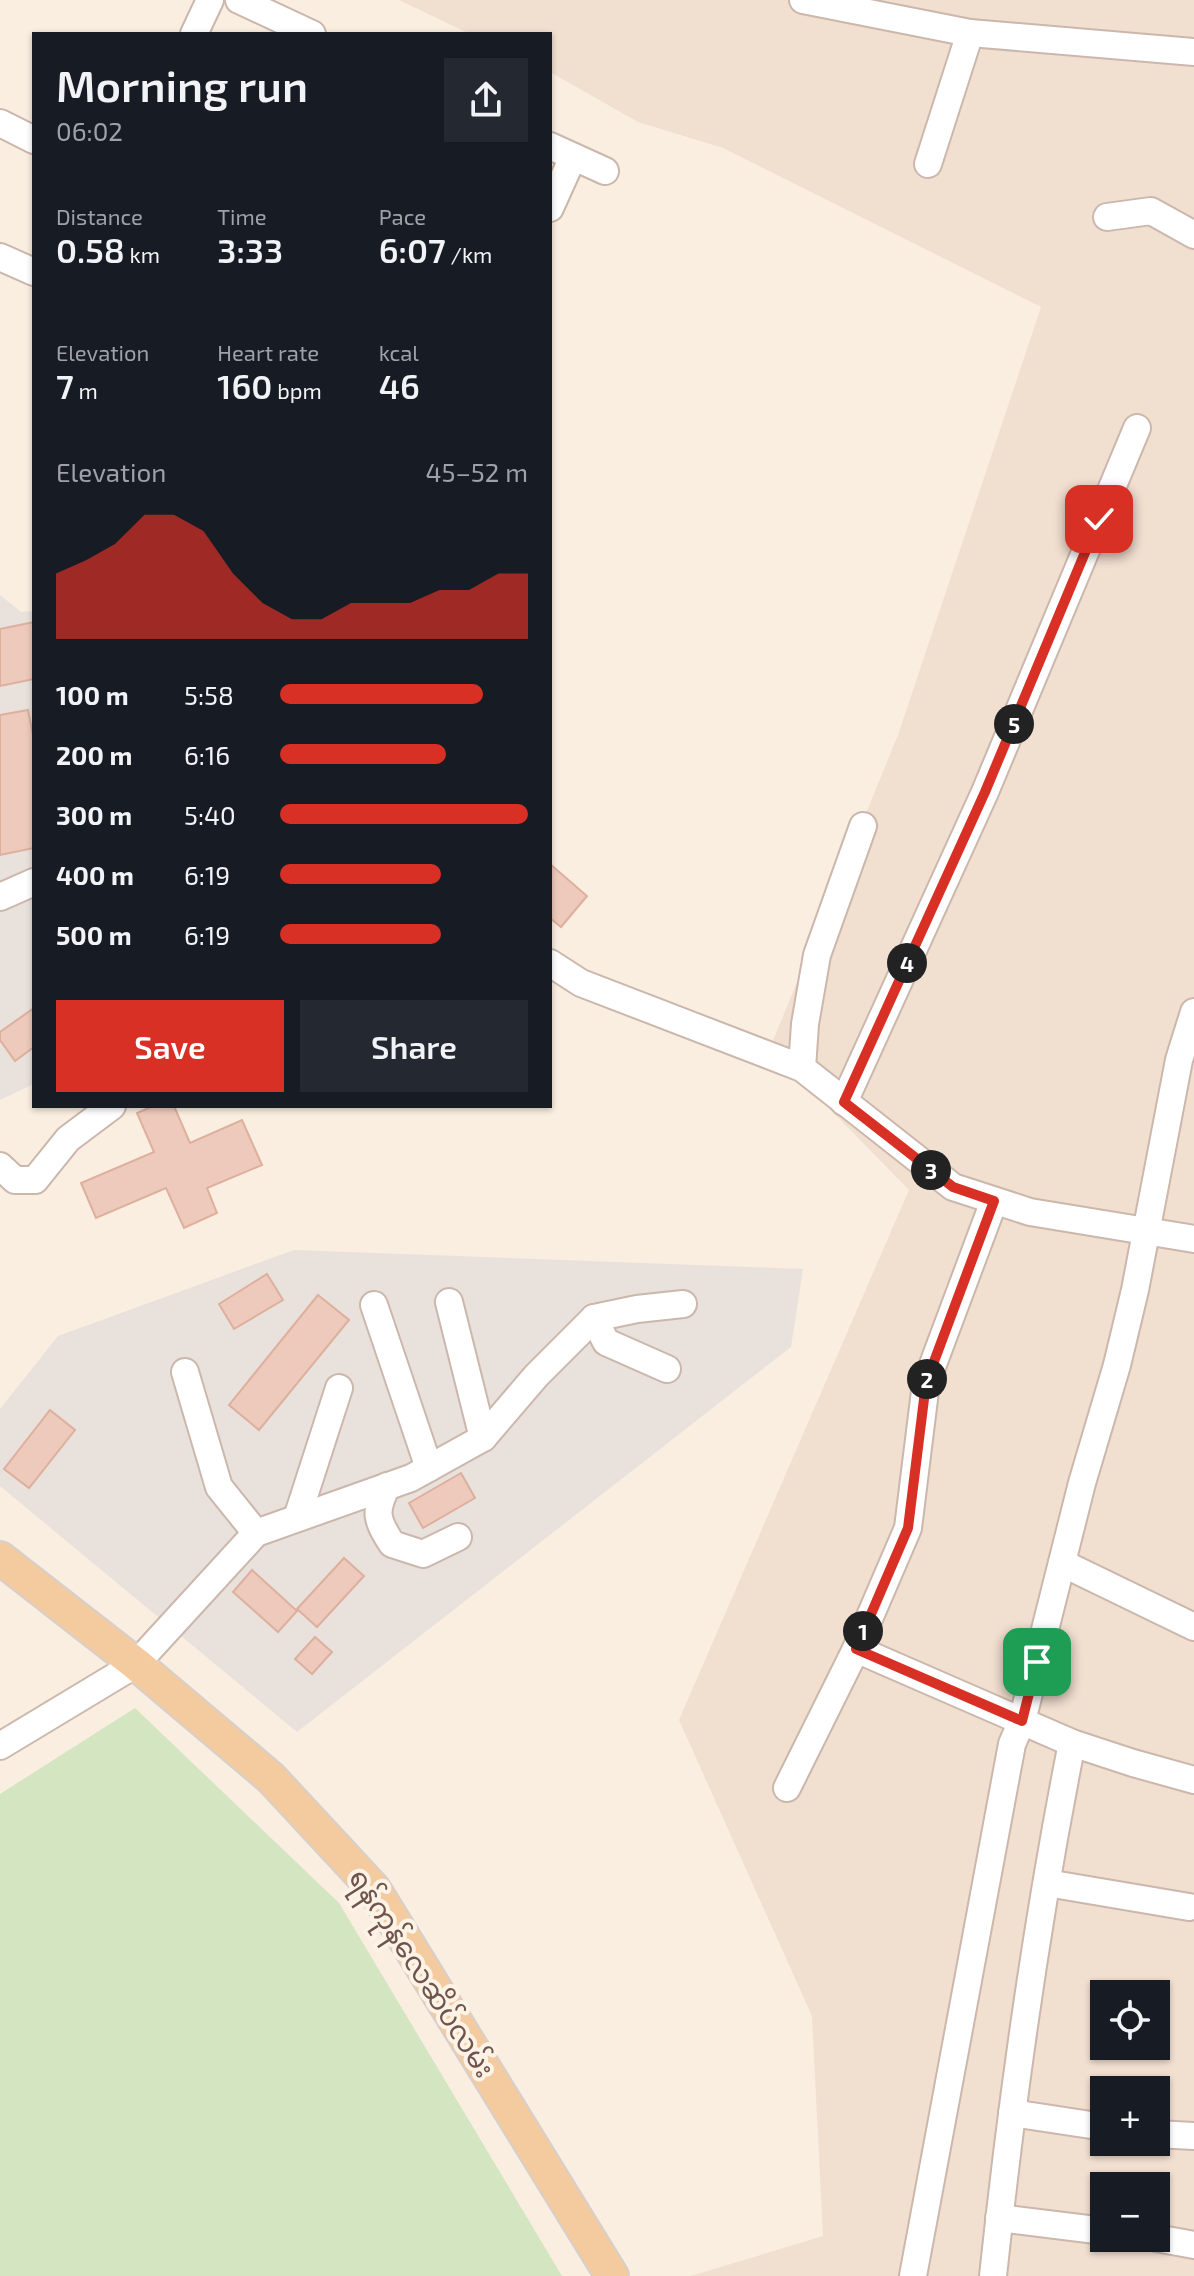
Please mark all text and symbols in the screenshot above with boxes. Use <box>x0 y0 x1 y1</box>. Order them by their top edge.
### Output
text: Morning run <box>56 58 308 111</box>
button: share <box>444 58 528 142</box>
text: 06:02 <box>56 115 123 146</box>
text: Distance <box>56 203 143 229</box>
text: Time <box>217 203 267 229</box>
text: Pace <box>379 203 426 229</box>
text: 0.58 <box>56 229 125 270</box>
text: 3:33 <box>217 229 283 270</box>
text: 6:07 <box>379 229 446 270</box>
text: km <box>125 241 160 267</box>
text: /km <box>446 241 492 267</box>
text: Elevation <box>56 339 149 365</box>
text: Heart rate <box>217 339 319 365</box>
text: kcal <box>379 339 419 365</box>
text: 7 <box>56 365 74 406</box>
text: 160 <box>217 365 272 406</box>
text: 46 <box>379 365 420 406</box>
text: m <box>74 377 98 403</box>
text: bpm <box>272 377 322 403</box>
text: Elevation <box>56 456 166 487</box>
text: 45–52 m <box>426 456 528 487</box>
pin <box>1065 485 1133 553</box>
icon: check <box>1077 497 1121 541</box>
text: 100 m <box>56 679 129 710</box>
text: 5:58 <box>184 679 234 710</box>
pin: 5 <box>994 704 1034 744</box>
text: 5 <box>1008 711 1020 737</box>
text: 200 m <box>56 739 132 770</box>
text: 6:16 <box>184 739 230 770</box>
text: 300 m <box>56 799 132 830</box>
text: 5:40 <box>184 799 236 830</box>
text: 400 m <box>56 859 134 890</box>
text: 6:19 <box>184 859 230 890</box>
text: 500 m <box>56 919 132 950</box>
text: 6:19 <box>184 919 230 950</box>
pin: 4 <box>887 943 927 983</box>
text: 4 <box>900 950 914 976</box>
button: Save <box>56 1000 284 1092</box>
button: Share <box>300 1000 528 1092</box>
pin: 3 <box>911 1150 951 1190</box>
text: 3 <box>925 1157 937 1183</box>
pin: 2 <box>907 1359 947 1399</box>
text: 2 <box>921 1366 933 1392</box>
pin: 1 <box>843 1611 883 1651</box>
text: 1 <box>858 1618 868 1644</box>
pin <box>1003 1628 1071 1696</box>
icon: arrive <box>1015 1640 1059 1684</box>
street label: ရန်ကုန်လေဆိပ်လမ်း <box>337 1862 503 2087</box>
map controls <box>1090 1980 1170 2252</box>
button: locate <box>1090 1980 1170 2060</box>
button: + <box>1090 2076 1170 2156</box>
button: − <box>1090 2172 1170 2252</box>

